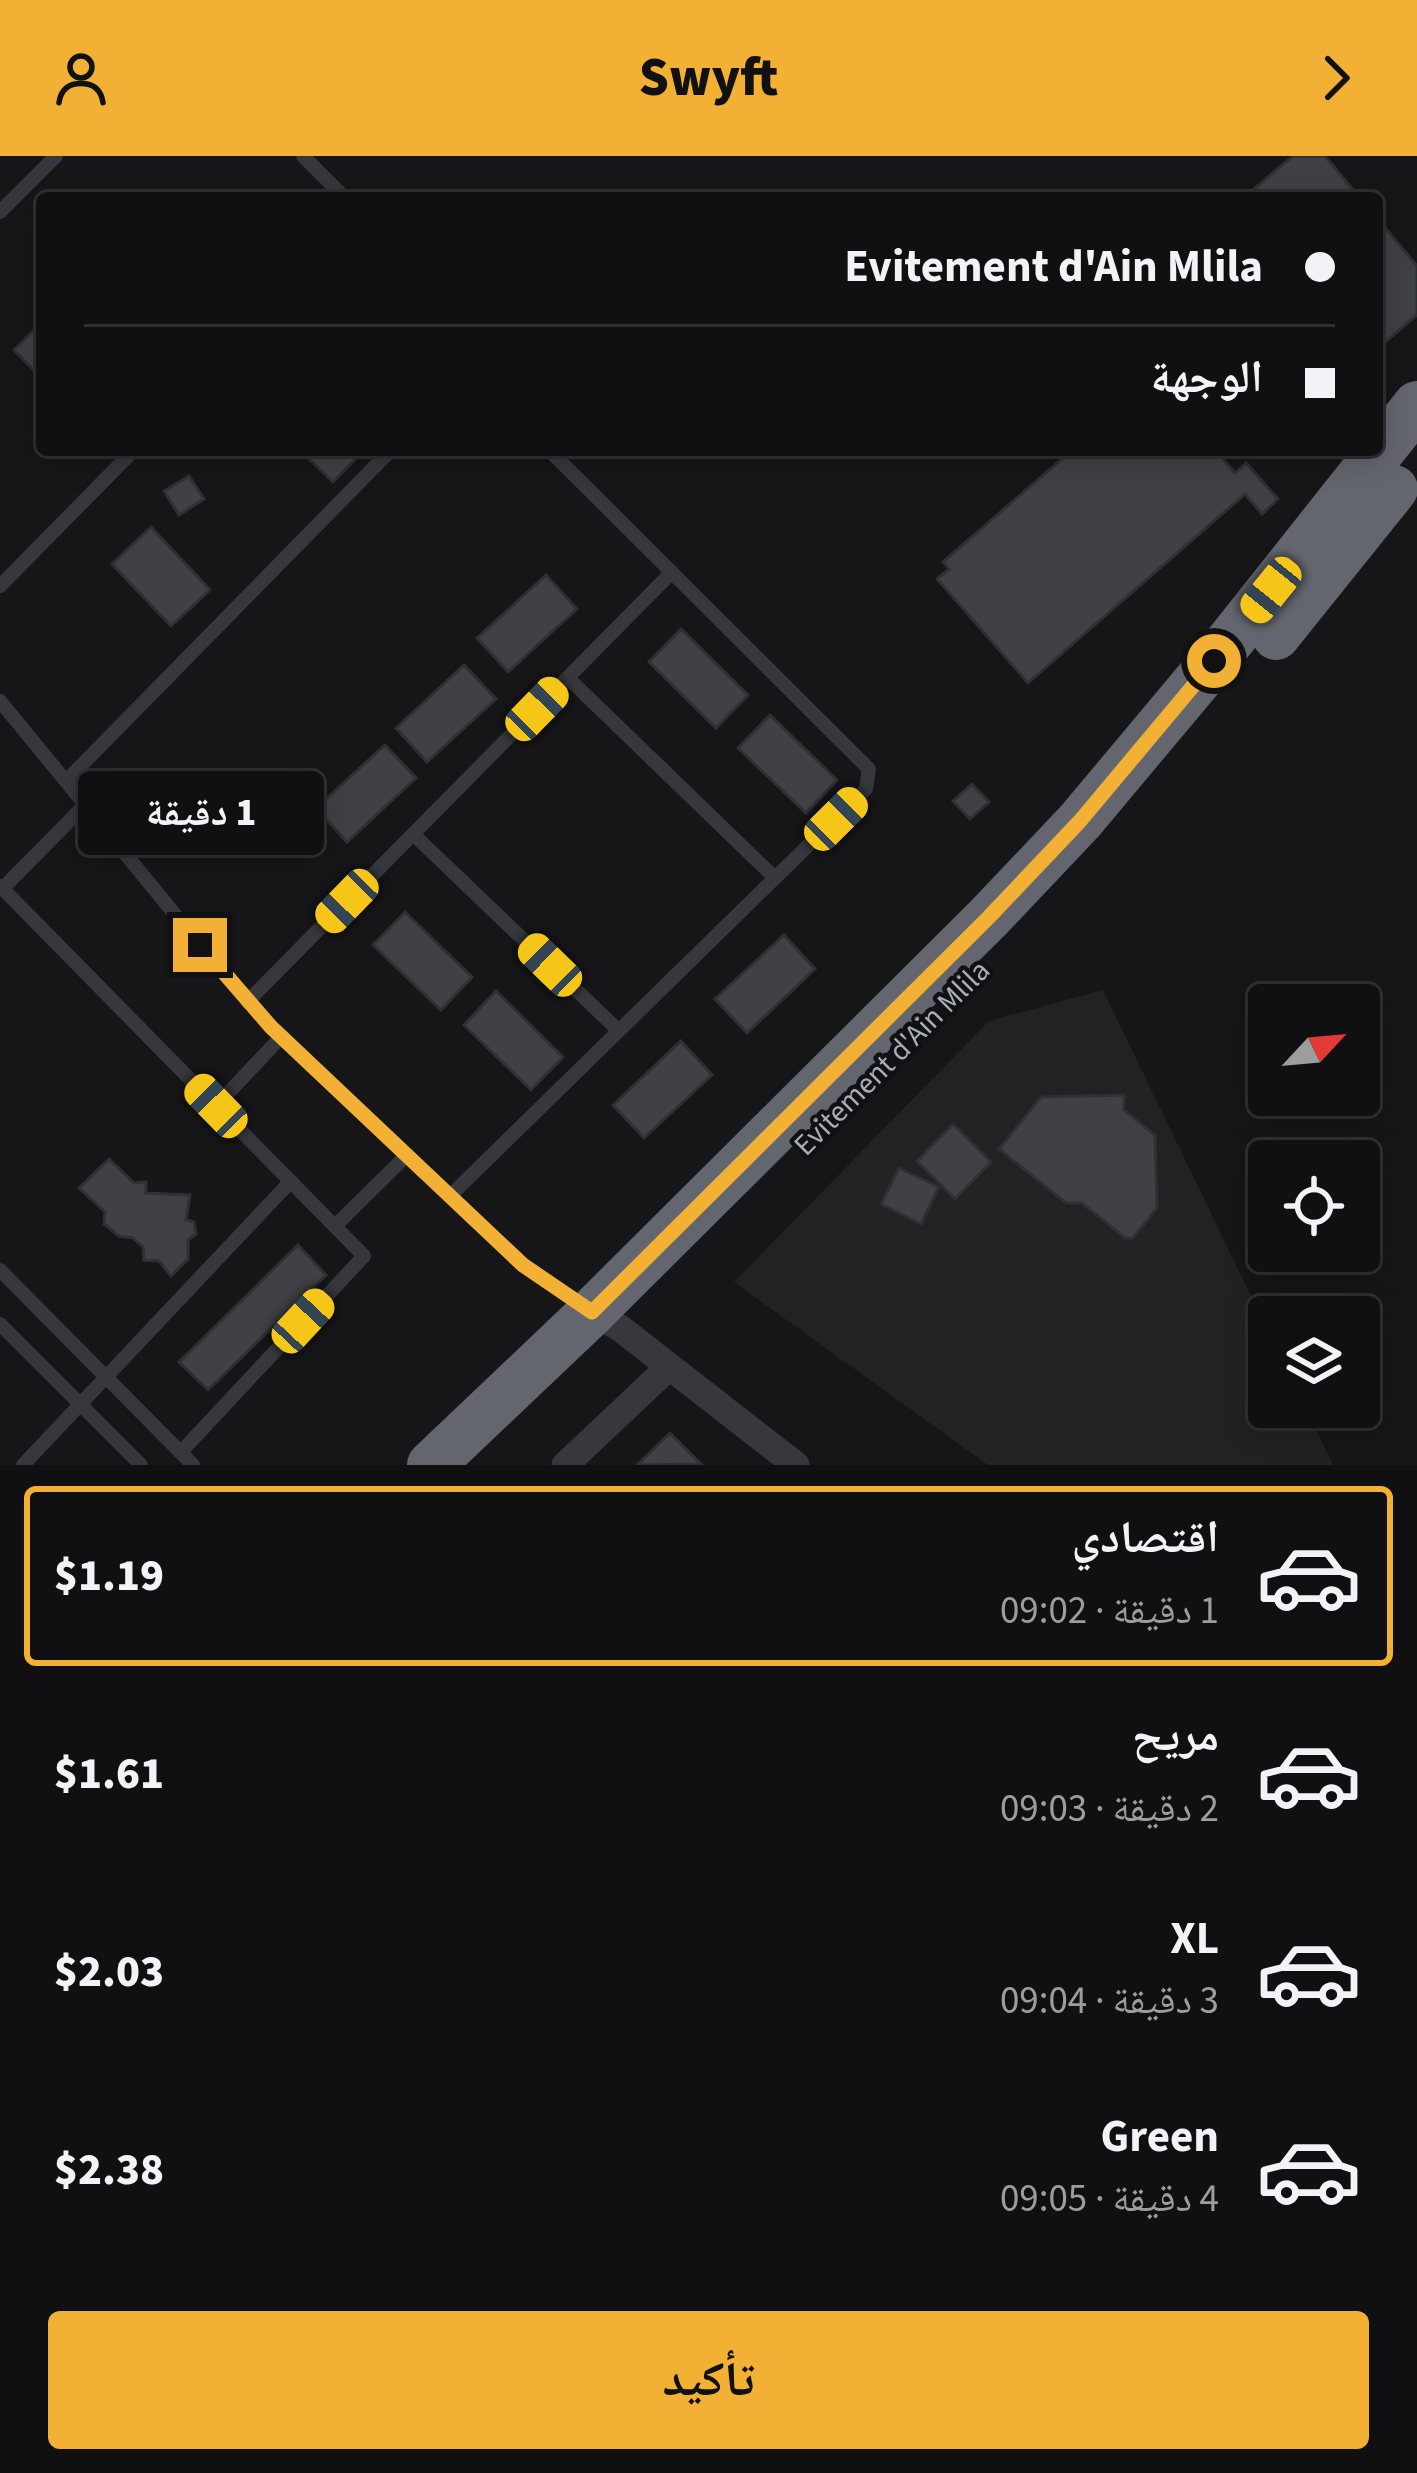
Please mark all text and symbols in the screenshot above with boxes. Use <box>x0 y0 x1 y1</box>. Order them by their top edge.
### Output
text: Swyft <box>639 40 778 117</box>
icon: person <box>48 45 114 111</box>
icon: forward <box>1303 45 1369 111</box>
text: Evitement d'Ain Mlila <box>844 235 1263 299</box>
text: الوجهة <box>1150 346 1263 410</box>
car <box>1234 551 1308 629</box>
route start <box>1187 634 1241 688</box>
car <box>499 671 575 747</box>
callout: 1 دقيقة <box>77 771 323 855</box>
car <box>798 781 874 857</box>
text: 1 دقيقة <box>146 785 256 841</box>
car <box>309 863 385 939</box>
route end <box>173 918 227 972</box>
car <box>512 927 588 1003</box>
street label: Evitement d'Ain Mlila <box>784 950 1000 1166</box>
north arrow <box>1248 984 1380 1116</box>
map controls <box>1248 984 1380 1428</box>
car <box>178 1068 254 1144</box>
button: locate <box>1248 1140 1380 1272</box>
car <box>265 1282 341 1360</box>
button: layers <box>1248 1296 1380 1428</box>
text: اقتصادي <box>1072 1506 1219 1570</box>
icon: car <box>1255 1522 1363 1630</box>
text: $1.19 <box>54 1544 164 1608</box>
text: 1 دقيقة · 09:02 <box>1000 1583 1219 1639</box>
text: مريح <box>1132 1704 1219 1768</box>
icon: car <box>1255 1720 1363 1828</box>
text: $1.61 <box>54 1742 164 1806</box>
text: 2 دقيقة · 09:03 <box>1000 1781 1219 1837</box>
text: XL <box>1170 1907 1219 1971</box>
icon: car <box>1255 1918 1363 2026</box>
text: $2.03 <box>54 1940 164 2004</box>
text: 3 دقيقة · 09:04 <box>1000 1973 1219 2029</box>
text: Green <box>1100 2105 1219 2169</box>
icon: car <box>1255 2116 1363 2224</box>
text: $2.38 <box>54 2138 164 2202</box>
text: 4 دقيقة · 09:05 <box>1000 2171 1219 2227</box>
button: تأكيد <box>48 2311 1369 2449</box>

